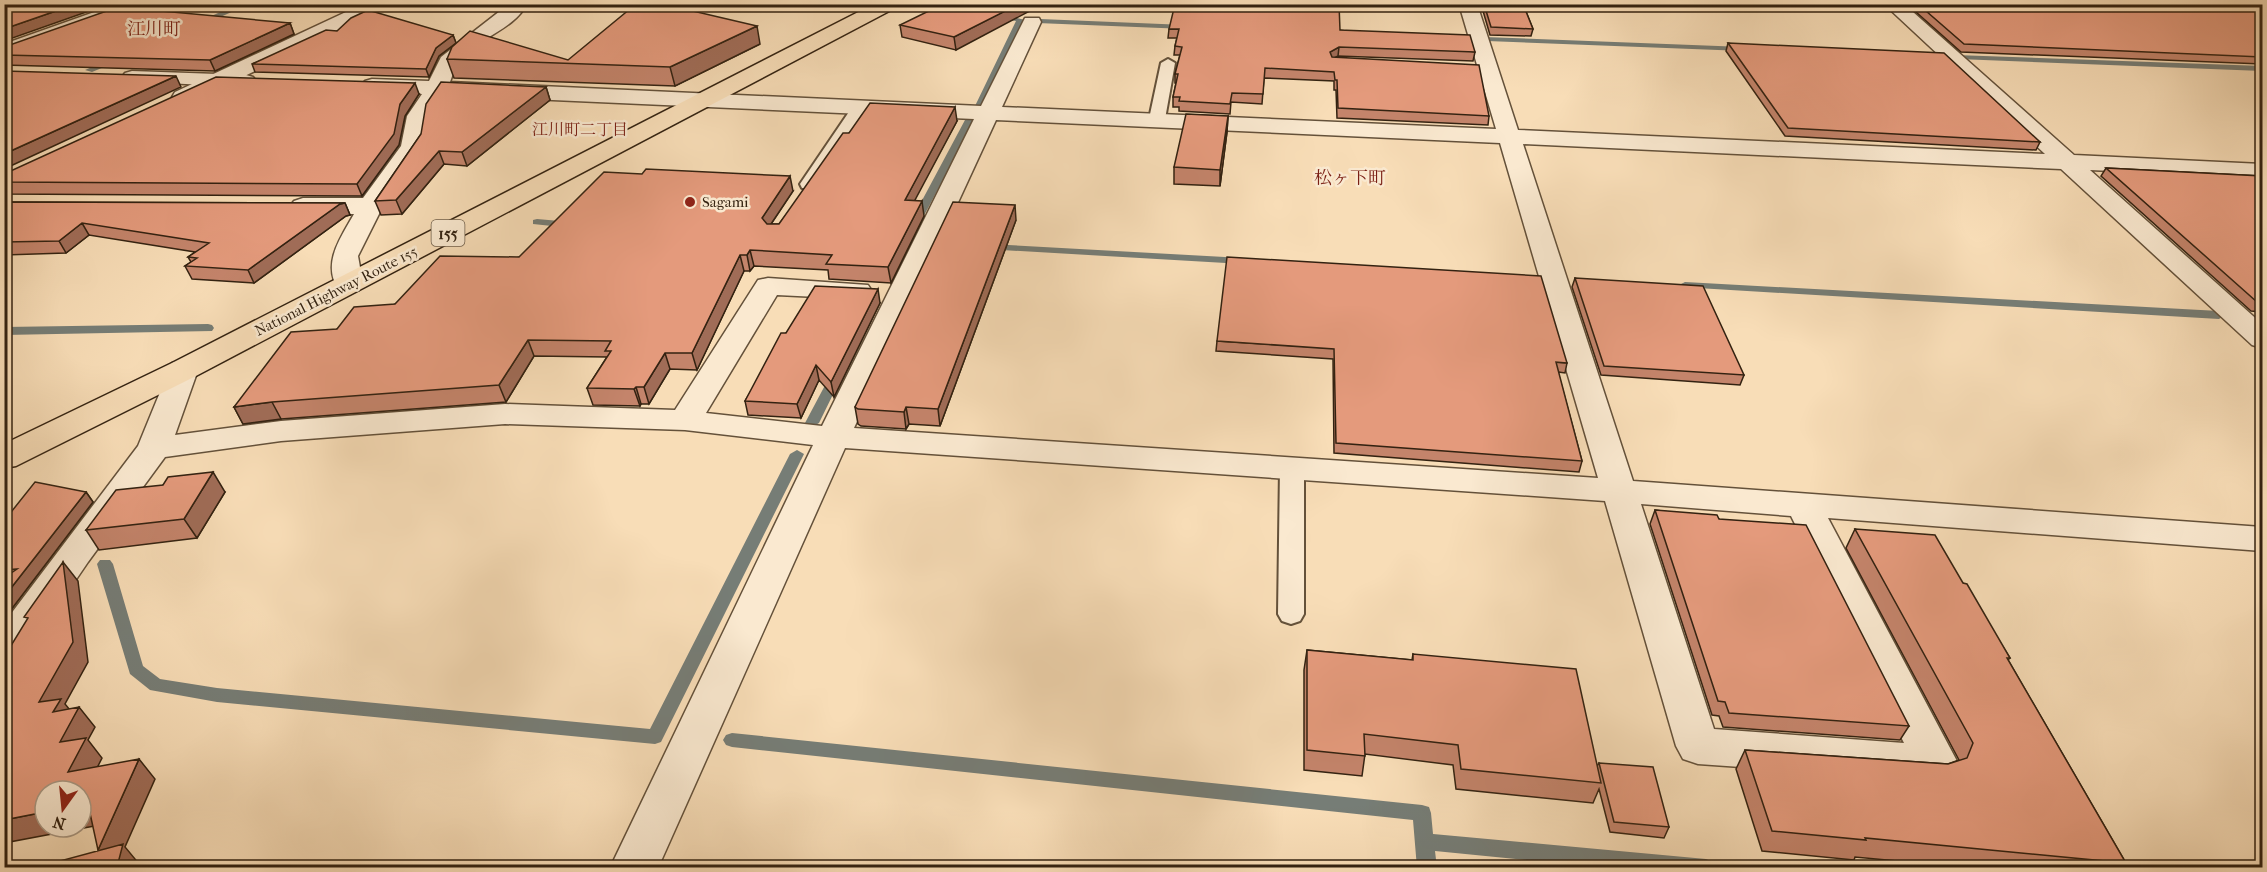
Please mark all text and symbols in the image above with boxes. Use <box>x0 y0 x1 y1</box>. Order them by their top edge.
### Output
district label: 江川町 <box>127 19 181 40</box>
district label: 江川町二丁目 <box>532 120 628 139</box>
district label: 松ヶ下町 <box>1314 168 1386 189</box>
place label: Sagami <box>702 193 749 211</box>
marker: Sagami <box>683 195 697 209</box>
road number: 155 <box>432 220 464 246</box>
street label: National Highway Route 155 <box>252 242 420 340</box>
north arrow <box>33 779 93 839</box>
text: N <box>50 812 68 834</box>

